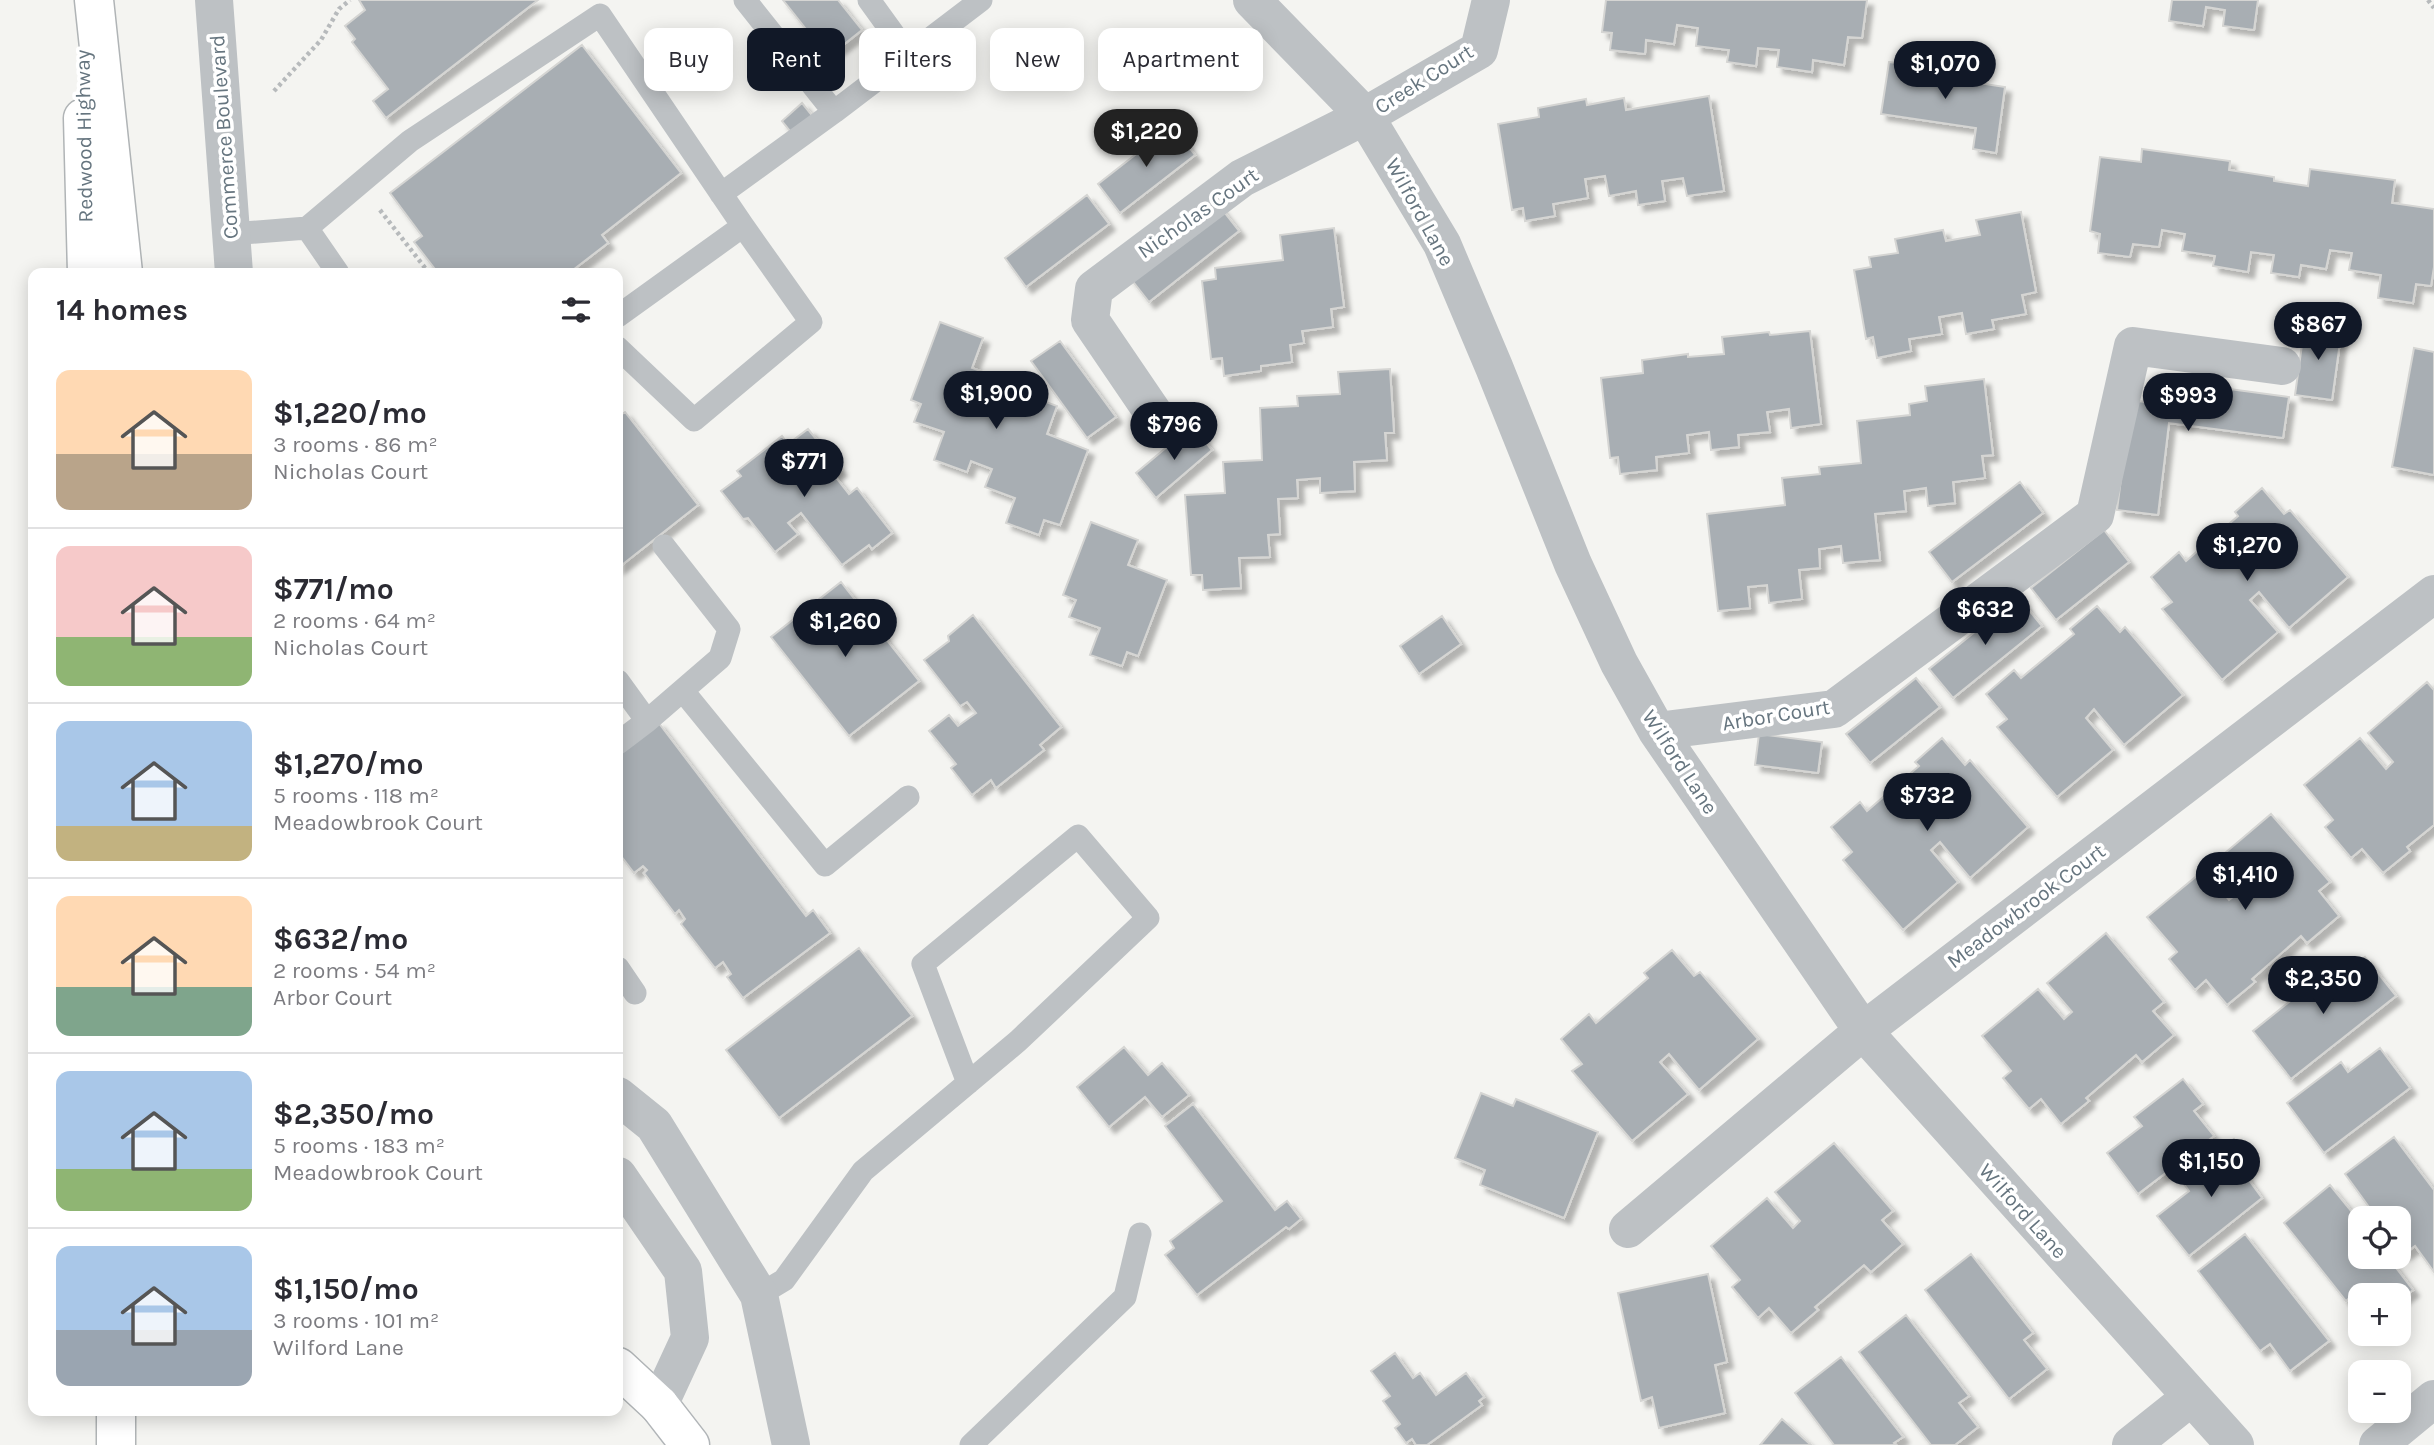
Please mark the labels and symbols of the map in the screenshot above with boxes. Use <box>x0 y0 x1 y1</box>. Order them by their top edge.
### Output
street label: Commerce Boulevard <box>205 34 243 240</box>
street label: Creek Court <box>1370 39 1478 119</box>
pin: $1,070 <box>1888 42 2002 101</box>
street label: Redwood Highway <box>70 49 98 223</box>
pin: $1,220 <box>1089 110 1203 169</box>
street label: Wilford Lane <box>1381 154 1459 270</box>
street label: Nicholas Court <box>1133 162 1263 263</box>
pin: $867 <box>2277 302 2359 362</box>
pin: $1,900 <box>939 372 1053 431</box>
pin: $993 <box>2147 374 2229 433</box>
pin: $796 <box>1133 402 1215 462</box>
pin: $771 <box>763 440 845 499</box>
pin: $1,270 <box>2190 524 2304 583</box>
pin: $632 <box>1944 588 2026 647</box>
pin: $1,260 <box>788 600 902 659</box>
street label: Arbor Court <box>1720 695 1832 735</box>
street label: Wilford Lane <box>1637 705 1723 819</box>
pin: $732 <box>1886 774 1968 833</box>
street label: Meadowbrook Court <box>1942 839 2110 973</box>
pin: $1,410 <box>2188 852 2302 912</box>
pin: $2,350 <box>2266 956 2380 1016</box>
pin: $1,150 <box>2154 1140 2268 1199</box>
street label: Wilford Lane <box>1974 1159 2072 1263</box>

